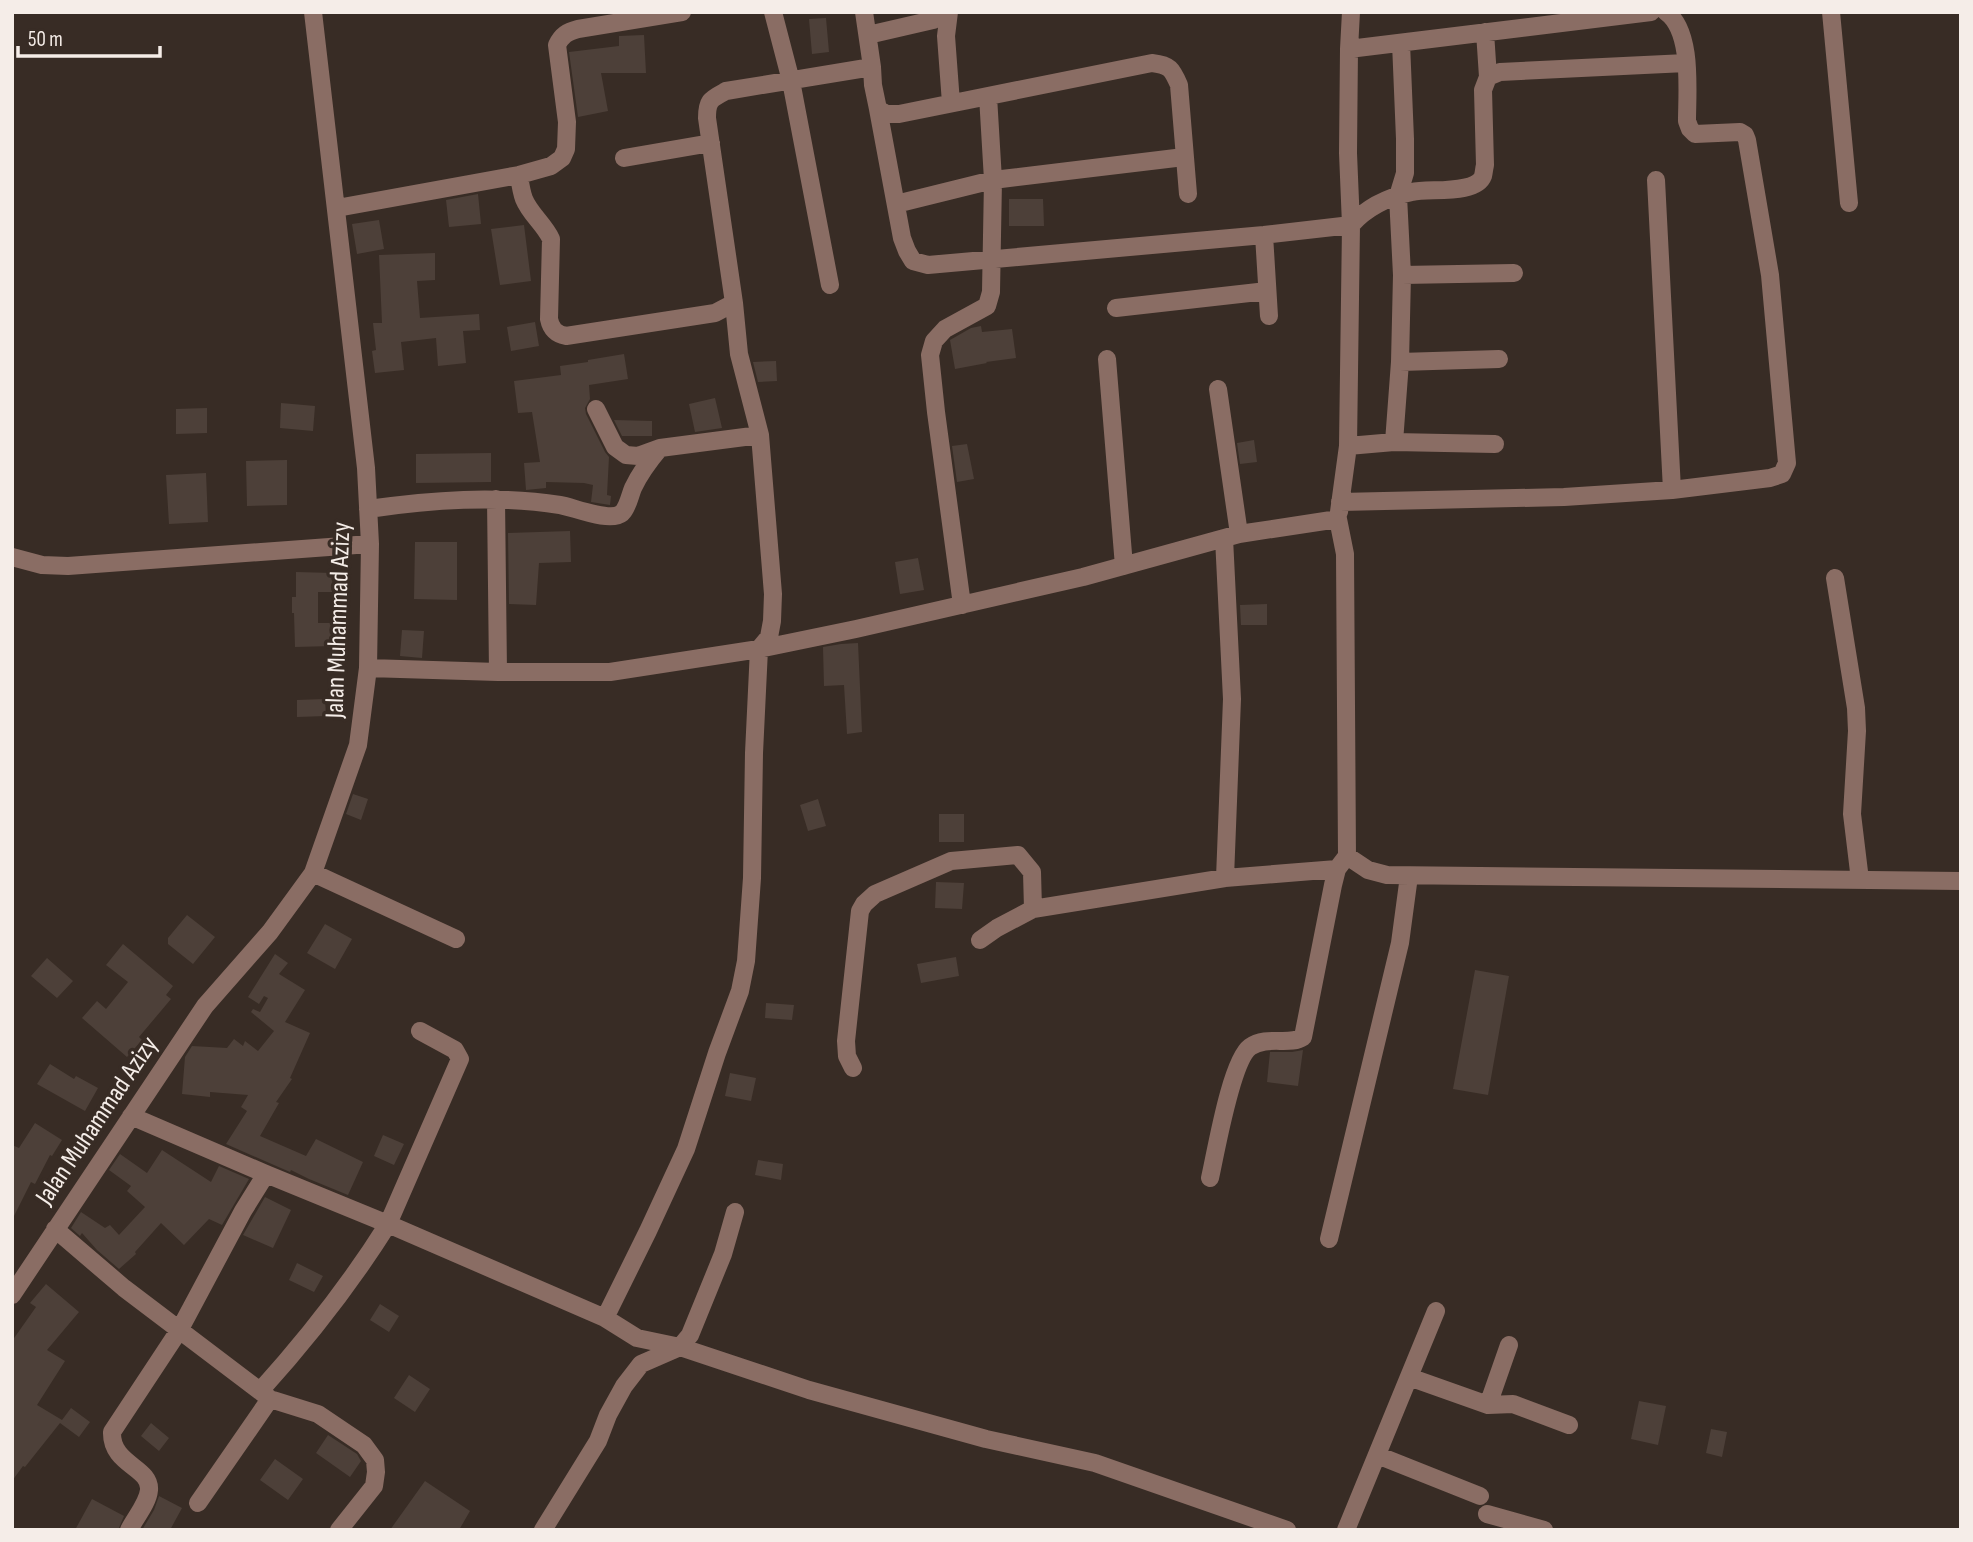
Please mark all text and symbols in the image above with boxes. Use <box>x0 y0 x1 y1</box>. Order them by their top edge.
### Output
scale bar <box>18 14 159 58</box>
text: 50 m <box>28 27 63 52</box>
street label: Jalan Muhammad Azizy <box>320 521 357 720</box>
street label: Jalan Muhammad Azizy <box>29 1031 165 1212</box>

